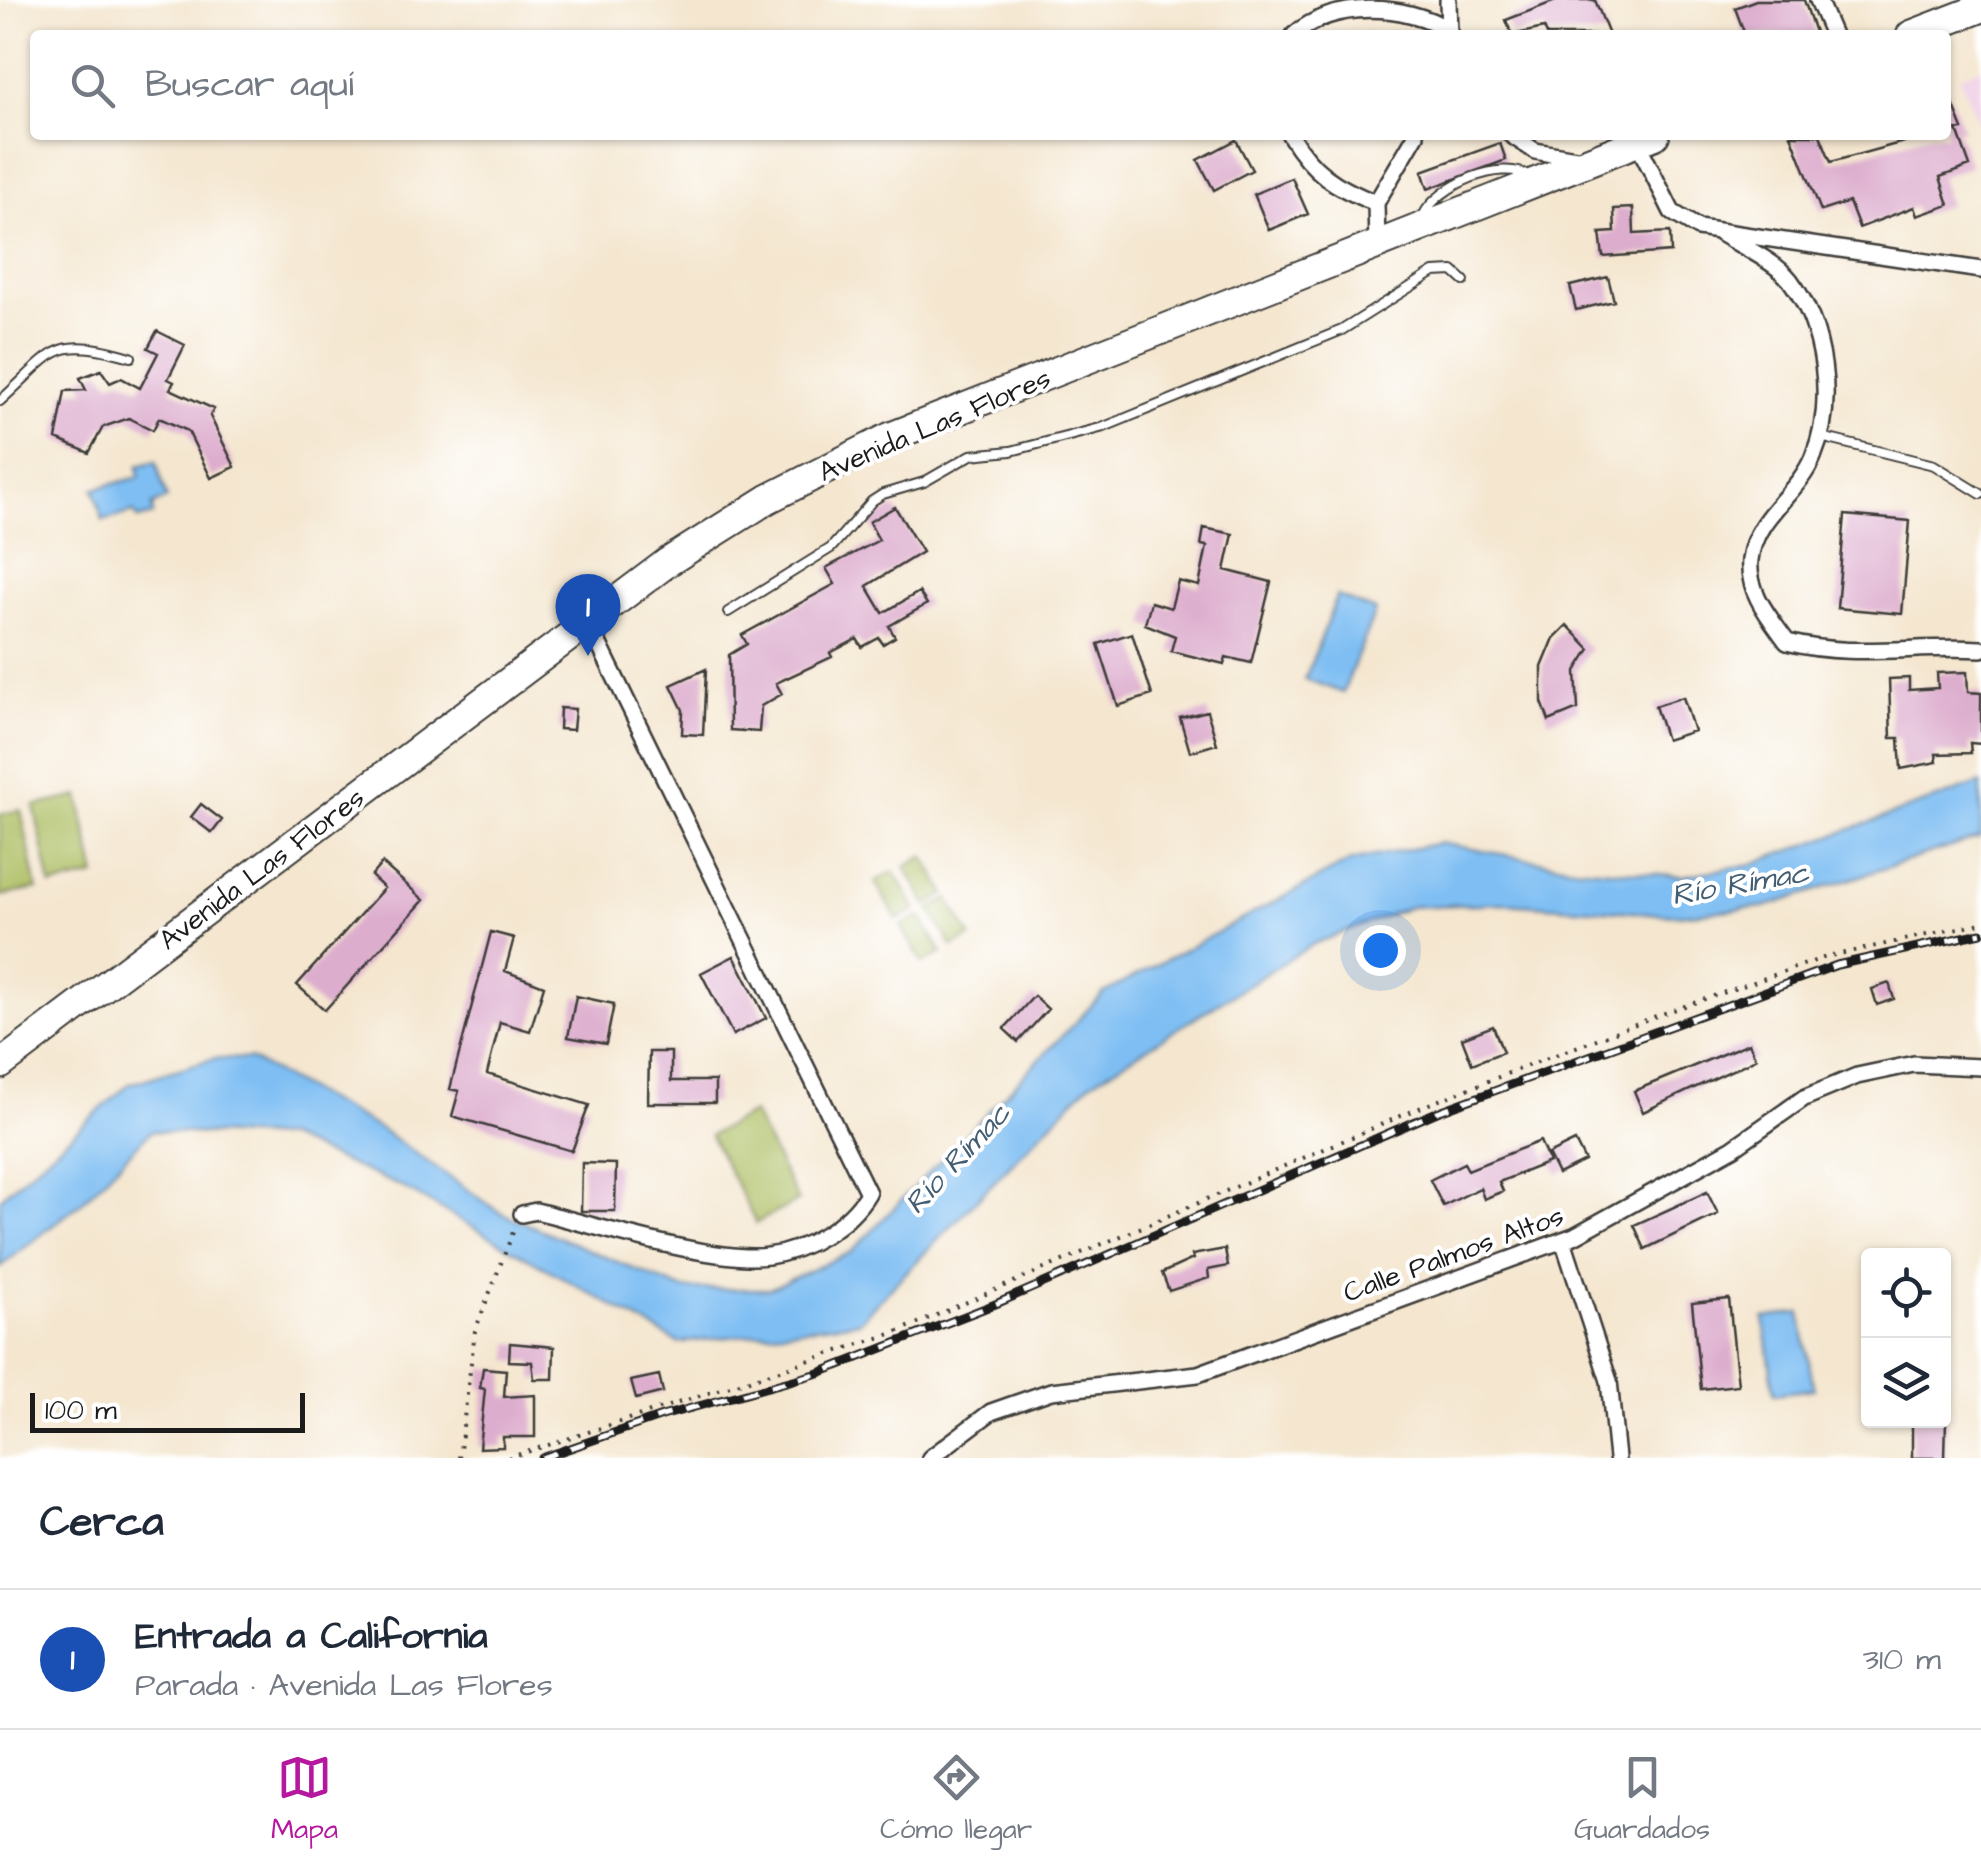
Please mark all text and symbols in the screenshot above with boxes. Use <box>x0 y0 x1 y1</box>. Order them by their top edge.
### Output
search box <box>30 30 1951 140</box>
icon: search <box>65 58 120 113</box>
text: Buscar aquí <box>145 59 354 111</box>
street label: Avenida Las Flores <box>812 359 1057 492</box>
pin: 1 <box>556 574 620 656</box>
street label: Avenida Las Flores <box>151 779 373 960</box>
water label: Río Rímac <box>1668 851 1813 917</box>
your location <box>1355 925 1406 976</box>
water label: Río Rímac <box>895 1093 1021 1224</box>
street label: Calle Palmos Altos <box>1338 1196 1569 1312</box>
map controls <box>1861 1248 1951 1428</box>
button: locate <box>1861 1248 1951 1338</box>
button: layers <box>1861 1338 1951 1428</box>
scale bar <box>30 1388 305 1432</box>
text: 100 m <box>45 1391 117 1430</box>
text: Cerca <box>40 1494 164 1552</box>
text: Entrada a California <box>135 1611 488 1663</box>
text: 1 <box>70 1637 75 1682</box>
text: 310 m <box>1863 1637 1941 1682</box>
text: Parada · Avenida Las Flores <box>135 1663 553 1708</box>
tab: Mapa <box>271 1750 338 1849</box>
tab: Cómo llegar <box>880 1750 1032 1849</box>
tab: Guardados <box>1574 1750 1710 1849</box>

